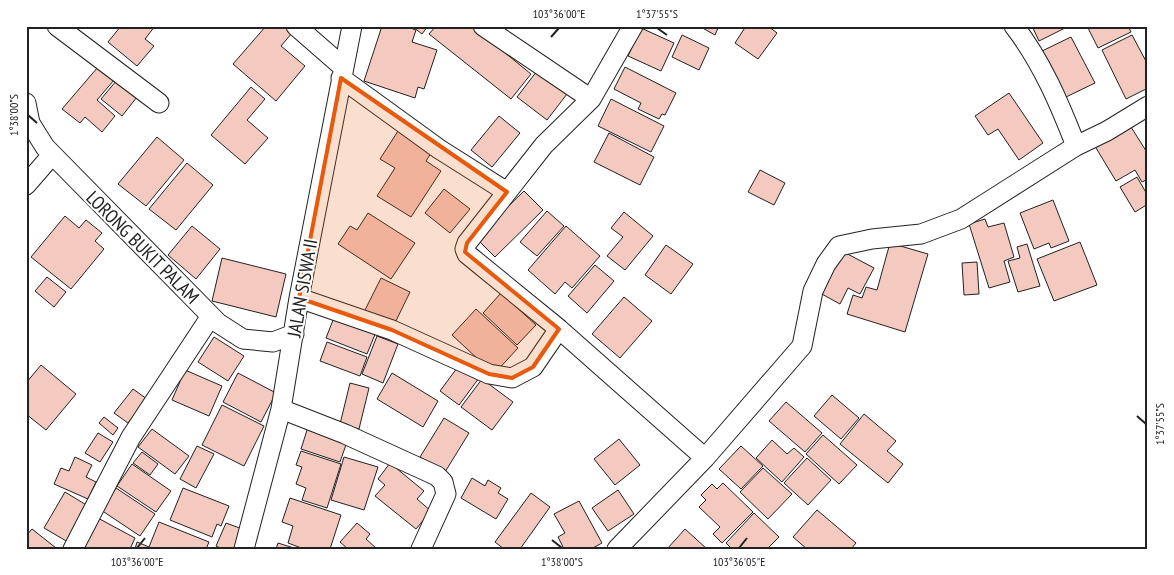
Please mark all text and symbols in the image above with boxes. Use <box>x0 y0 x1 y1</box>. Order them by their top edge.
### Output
text: 103°36'00"E <box>533 6 585 21</box>
text: 1°37'55"S <box>636 6 678 21</box>
text: 1°38'00"S <box>6 94 21 136</box>
street label: LORONG BUKIT PALAM <box>81 185 205 309</box>
street label: JALAN SISWA II <box>281 237 322 340</box>
text: 1°37'55"S <box>1152 403 1167 445</box>
text: 103°36'00"E <box>111 554 163 569</box>
text: 1°38'00"S <box>541 554 583 569</box>
text: 103°36'05"E <box>713 554 765 569</box>

